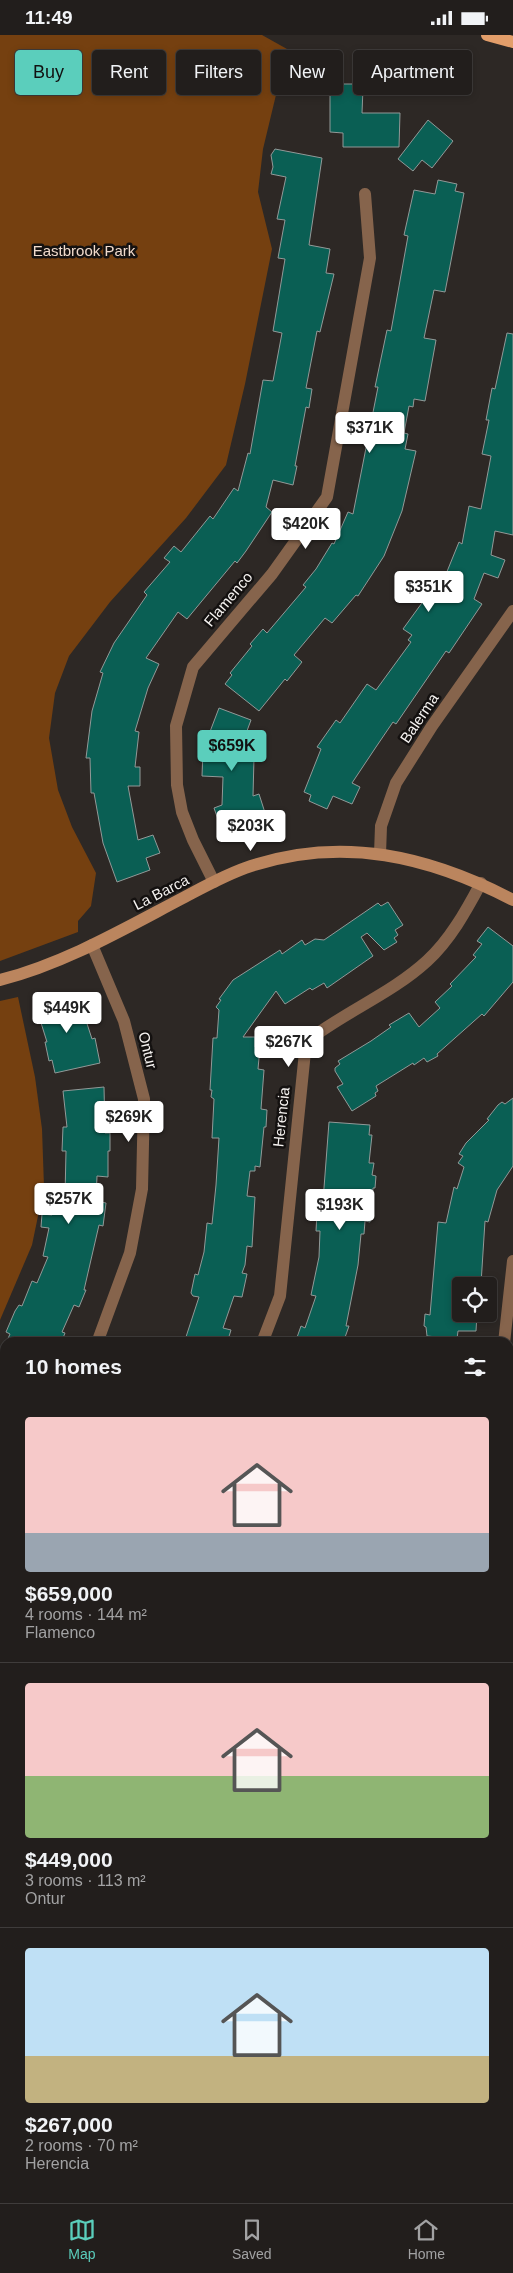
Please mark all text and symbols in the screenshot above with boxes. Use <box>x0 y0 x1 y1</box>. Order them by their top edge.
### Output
text: 11:49 <box>25 7 73 28</box>
chip: Buy <box>15 50 82 95</box>
chip: Rent <box>92 50 166 95</box>
chip: Filters <box>176 50 261 95</box>
chip: New <box>271 50 343 95</box>
chip: Apartment <box>353 50 472 95</box>
park label: Eastbrook Park <box>33 242 136 259</box>
pin: $371K <box>335 411 405 454</box>
text: $371K <box>346 419 394 436</box>
pin: $420K <box>271 507 341 550</box>
text: $420K <box>282 515 330 532</box>
street label: Flamenco <box>200 568 256 630</box>
pin: $351K <box>394 571 464 613</box>
text: $351K <box>405 578 453 595</box>
street label: Balerma <box>396 690 442 746</box>
pin: $659K <box>197 729 267 772</box>
text: $659K <box>208 737 256 754</box>
pin: $203K <box>216 809 286 852</box>
text: $203K <box>227 817 275 834</box>
street label: La Barca <box>130 871 192 913</box>
pin: $449K <box>32 991 102 1034</box>
text: $449K <box>43 999 91 1016</box>
pin: $267K <box>254 1025 324 1068</box>
street label: Ontur <box>135 1030 161 1070</box>
text: $267K <box>265 1033 313 1050</box>
street label: Herencia <box>269 1086 293 1148</box>
pin: $269K <box>94 1101 164 1143</box>
text: $269K <box>105 1108 153 1125</box>
pin: $257K <box>34 1183 104 1225</box>
pin: $193K <box>305 1189 375 1231</box>
text: $257K <box>45 1190 93 1207</box>
text: $193K <box>316 1196 364 1213</box>
map controls <box>452 1277 497 1322</box>
button: locate <box>452 1277 497 1322</box>
icon: filters <box>461 1353 489 1381</box>
text: 10 homes <box>25 1355 122 1378</box>
icon: home <box>212 1450 302 1540</box>
text: $659,000 <box>25 1582 113 1605</box>
text: 4 rooms · 144 m² <box>25 1606 147 1623</box>
text: Flamenco <box>25 1624 95 1641</box>
icon: home <box>212 1715 302 1805</box>
text: $449,000 <box>25 1848 113 1871</box>
text: 3 rooms · 113 m² <box>25 1872 146 1889</box>
text: Ontur <box>25 1890 65 1907</box>
icon: home <box>212 1980 302 2070</box>
text: $267,000 <box>25 2113 113 2136</box>
text: 2 rooms · 70 m² <box>25 2137 138 2154</box>
text: Herencia <box>25 2155 89 2172</box>
tab: Map <box>68 2216 96 2262</box>
tab: Saved <box>232 2216 272 2262</box>
tab: Home <box>408 2216 445 2262</box>

